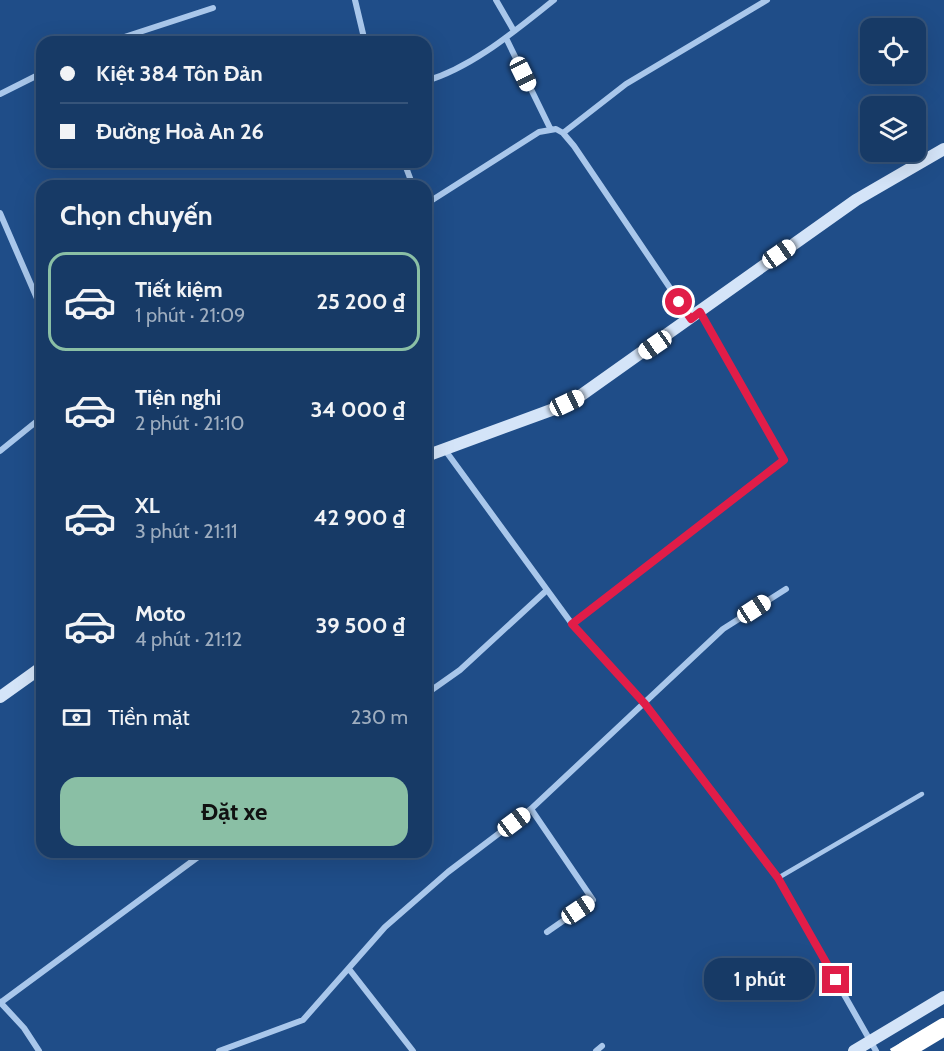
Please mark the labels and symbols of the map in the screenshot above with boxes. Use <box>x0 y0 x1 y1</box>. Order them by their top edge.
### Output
car <box>507 54 539 94</box>
car <box>759 236 799 272</box>
route start <box>665 288 692 315</box>
car <box>635 327 675 363</box>
car <box>547 387 587 419</box>
car <box>734 592 774 626</box>
car <box>494 804 534 840</box>
car <box>558 892 598 928</box>
callout: 1 phút <box>704 959 815 1001</box>
route end <box>822 966 849 993</box>

